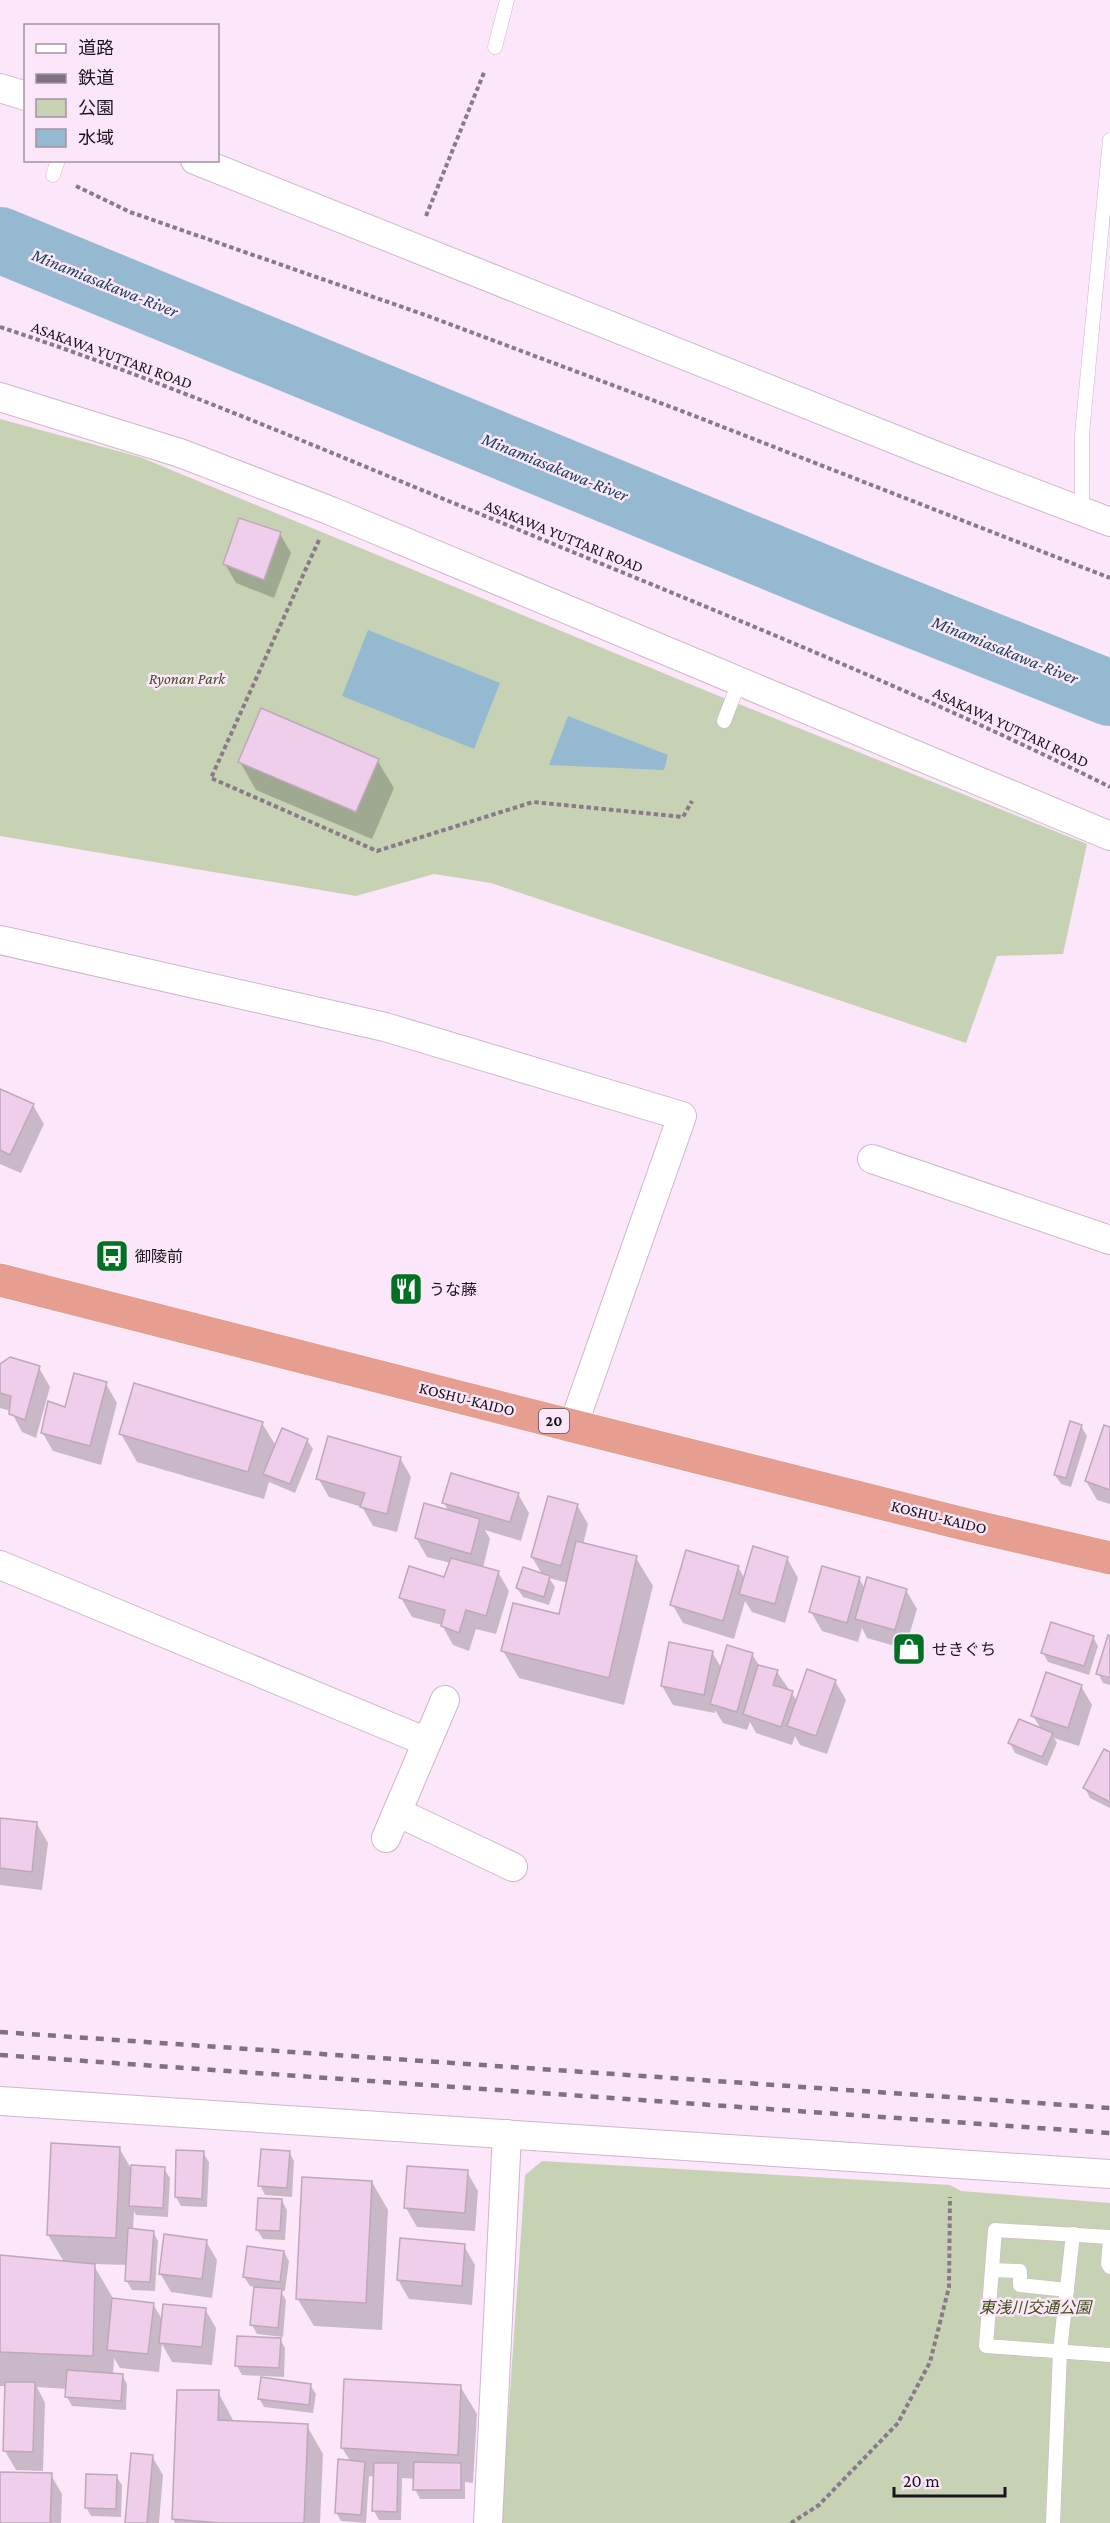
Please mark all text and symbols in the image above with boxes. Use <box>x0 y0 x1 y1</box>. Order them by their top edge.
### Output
legend <box>24 24 219 162</box>
text: 道路 <box>78 38 114 58</box>
text: 鉄道 <box>78 68 114 88</box>
text: 公園 <box>78 98 114 118</box>
text: 水域 <box>78 128 114 148</box>
water label: Minamiasakawa-River <box>28 244 182 322</box>
street label: ASAKAWA YUTTARI ROAD <box>29 318 195 392</box>
water label: Minamiasakawa-River <box>478 428 632 506</box>
street label: ASAKAWA YUTTARI ROAD <box>482 496 646 576</box>
water label: Minamiasakawa-River <box>928 611 1082 689</box>
park label: Ryonan Park <box>149 670 226 688</box>
street label: ASAKAWA YUTTARI ROAD <box>930 683 1092 771</box>
bus stop icon: 御陵前 <box>94 1238 130 1274</box>
place label: 御陵前 <box>135 1248 183 1265</box>
restaurant icon: うな藤 <box>388 1271 424 1307</box>
place label: うな藤 <box>429 1281 477 1298</box>
street label: KOSHU-KAIDO <box>417 1379 517 1419</box>
road number: 20 <box>539 1409 569 1433</box>
street label: KOSHU-KAIDO <box>889 1497 989 1537</box>
shop icon: せきぐち <box>891 1631 927 1667</box>
place label: せきぐち <box>932 1641 996 1658</box>
park label: 東浅川交通公園 <box>979 2299 1093 2316</box>
scale bar <box>894 2460 1005 2498</box>
text: 20 m <box>903 2471 940 2491</box>

